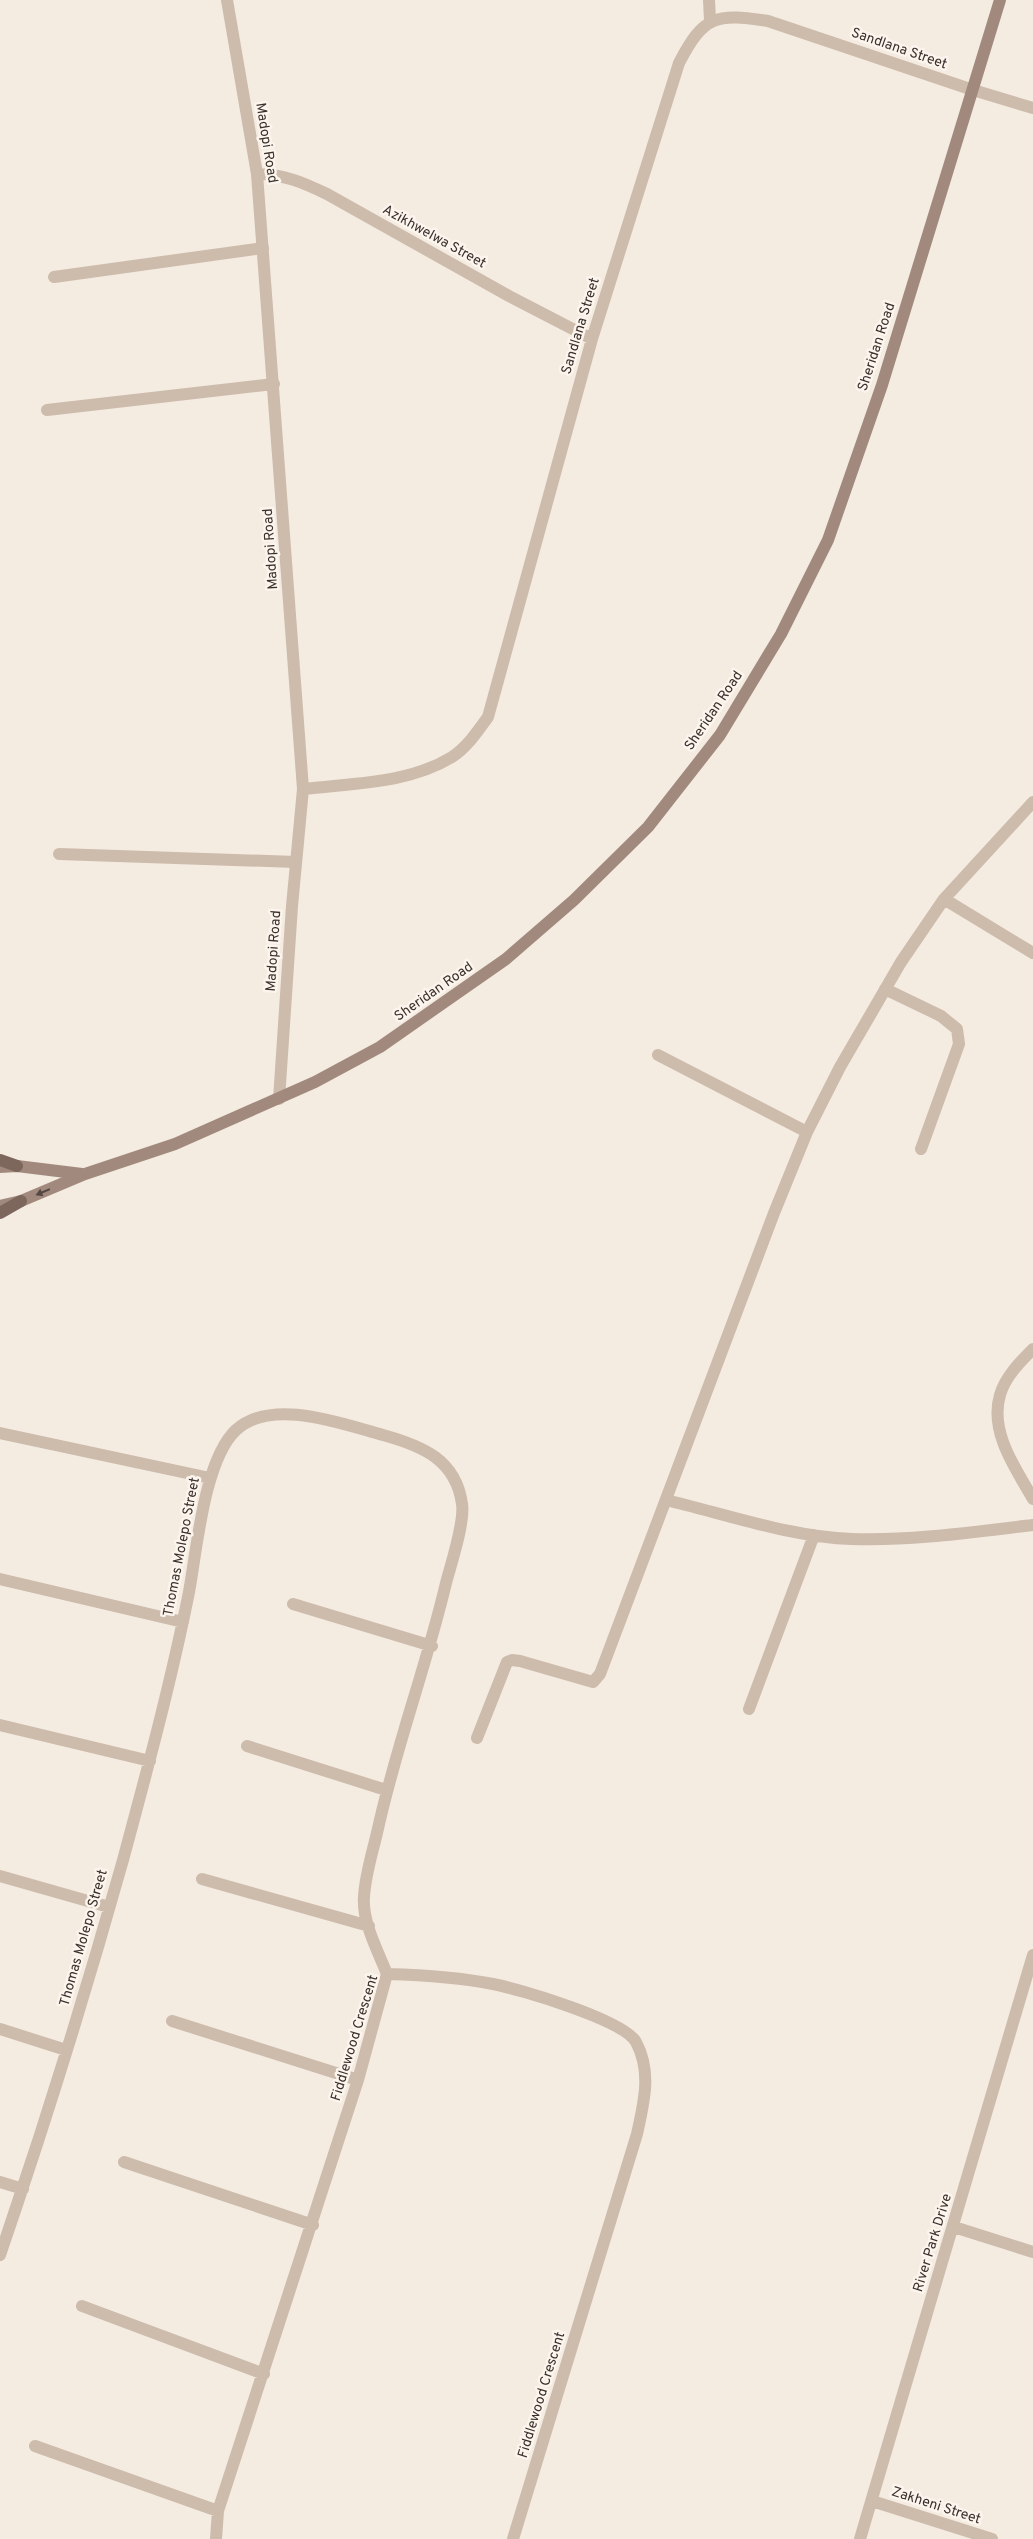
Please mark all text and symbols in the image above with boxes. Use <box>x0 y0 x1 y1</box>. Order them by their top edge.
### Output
street label: Sandlana Street <box>849 25 949 73</box>
street label: Madopi Road <box>251 102 281 184</box>
street label: Azikhwelwa Street <box>379 202 489 272</box>
street label: Sandlana Street <box>558 276 604 376</box>
street label: Sheridan Road <box>855 301 899 393</box>
street label: Madopi Road <box>260 508 282 590</box>
street label: Sheridan Road <box>681 668 747 754</box>
street label: Madopi Road <box>263 910 285 992</box>
street label: Sheridan Road <box>391 959 477 1025</box>
one-way arrow <box>35 1188 50 1196</box>
street label: Thomas Molepo Street <box>160 1476 204 1618</box>
street label: Thomas Molepo Street <box>56 1868 112 2008</box>
street label: Fiddlewood Crescent <box>328 1973 382 2103</box>
street label: River Park Drive <box>910 2192 956 2294</box>
street label: Fiddlewood Crescent <box>515 2330 569 2460</box>
street label: Zakheni Street <box>889 2484 983 2528</box>

